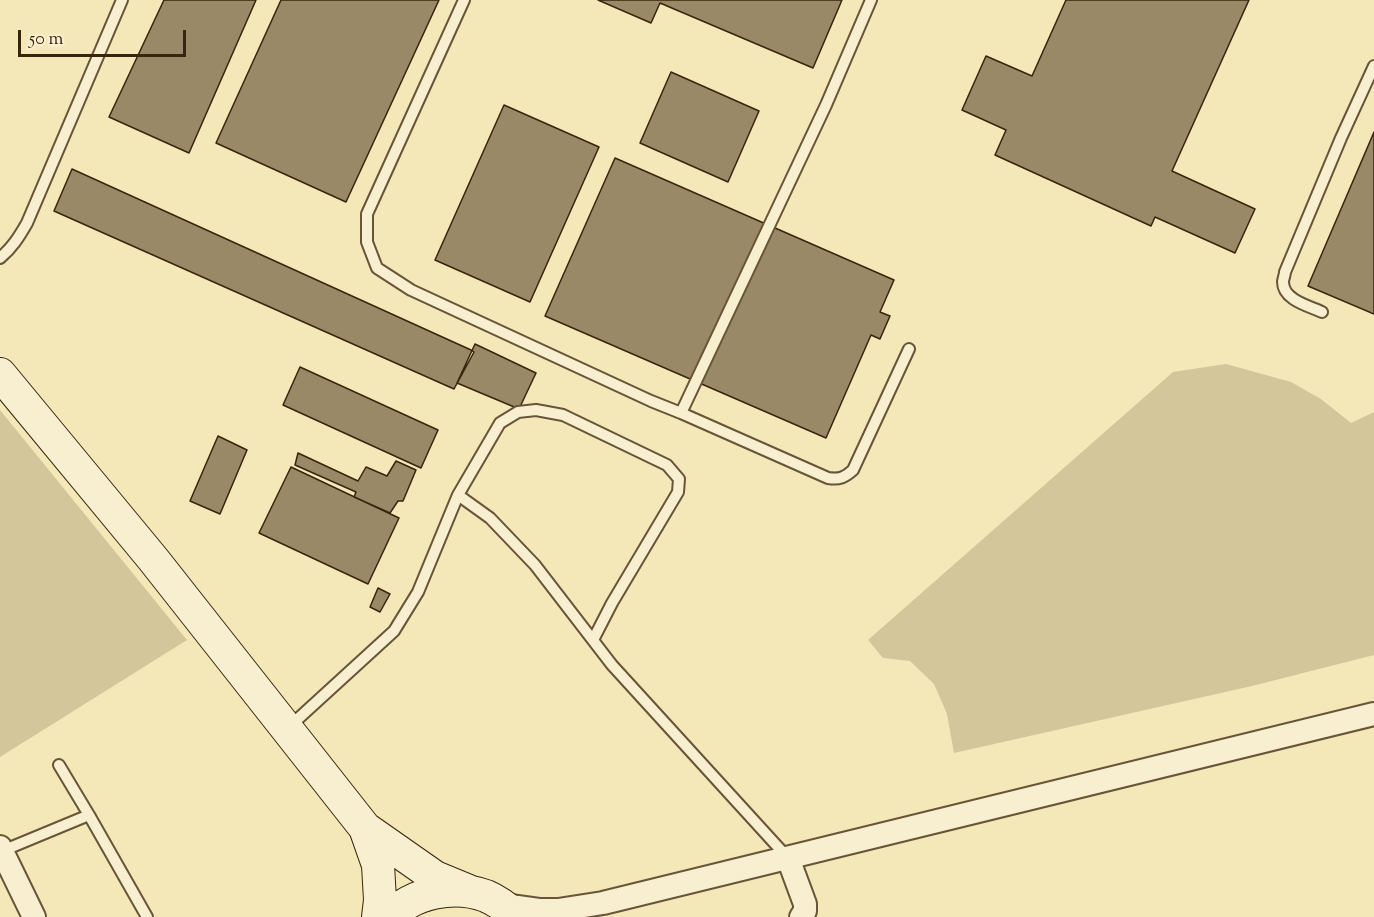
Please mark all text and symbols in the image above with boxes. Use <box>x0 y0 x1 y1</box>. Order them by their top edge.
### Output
scale bar <box>21 18 189 56</box>
text: 50 m <box>29 27 63 53</box>

